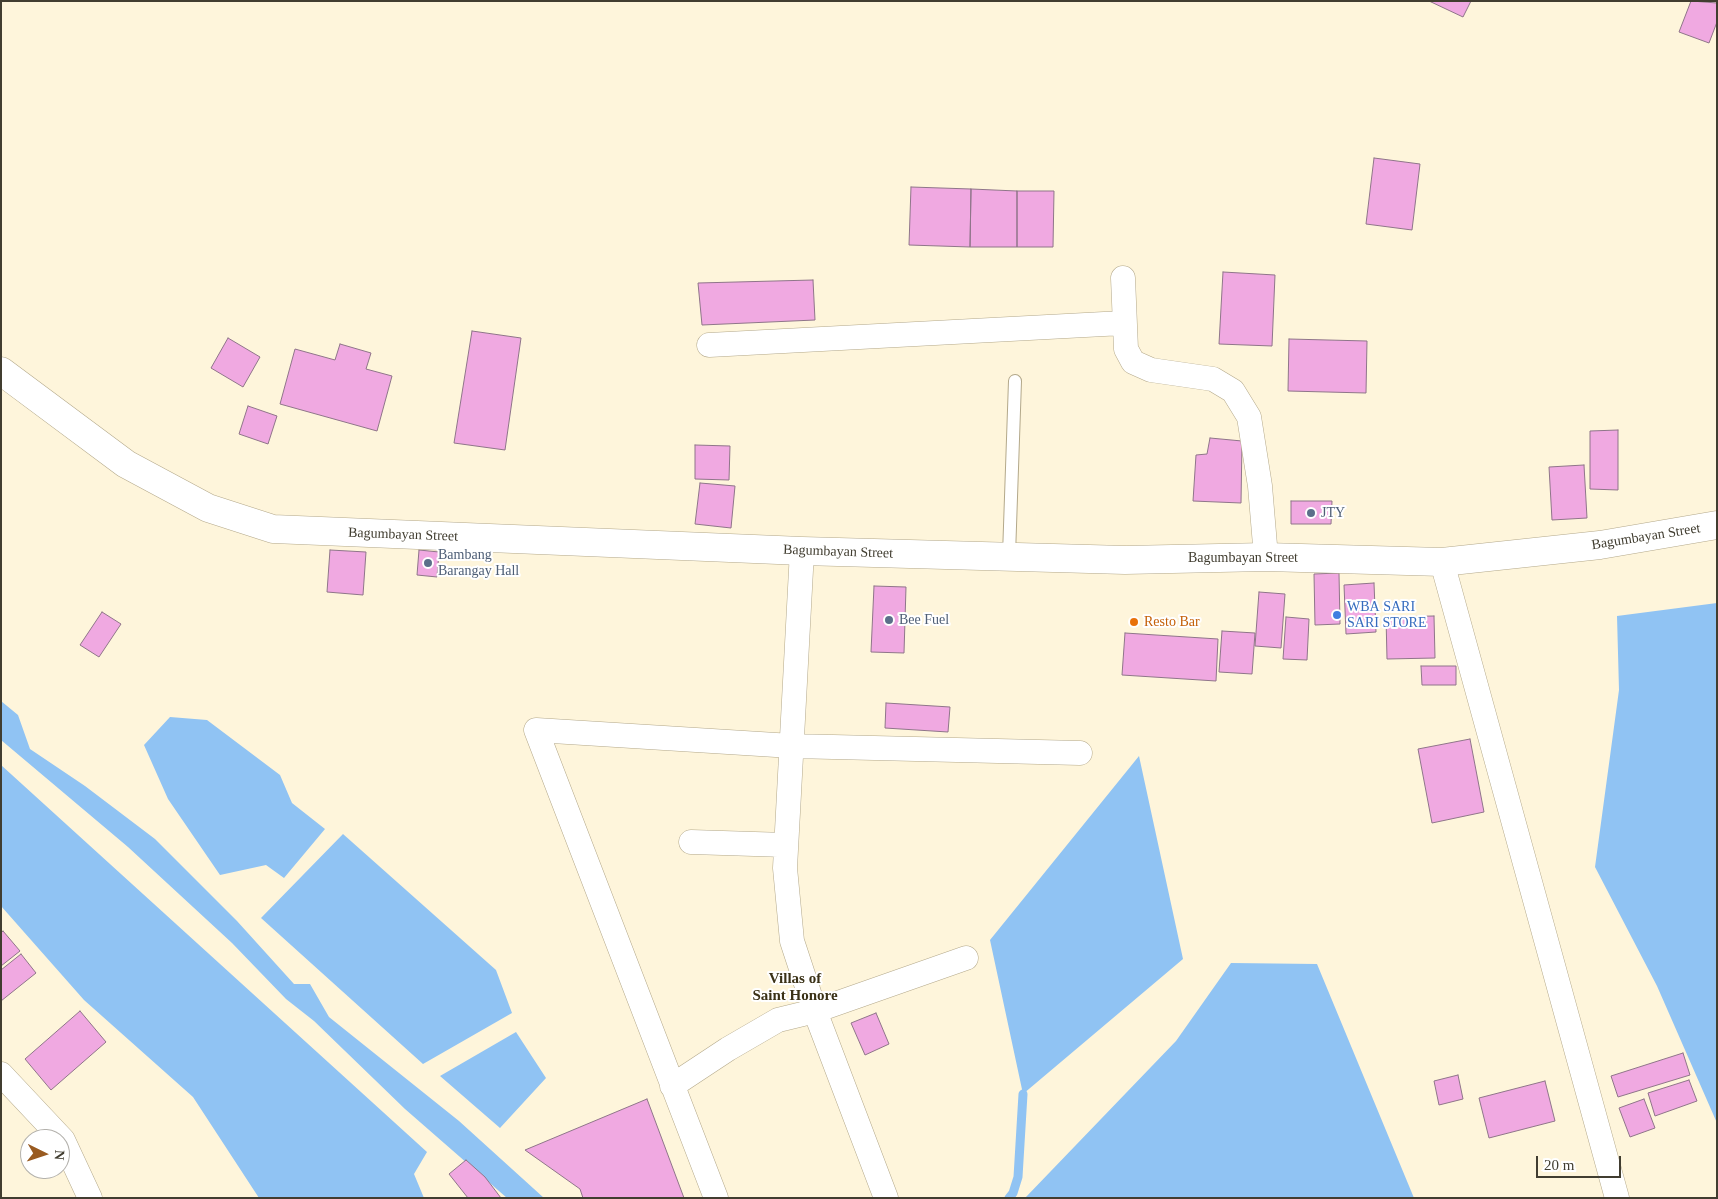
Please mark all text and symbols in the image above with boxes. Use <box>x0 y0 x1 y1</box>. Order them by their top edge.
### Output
place label: JTY <box>1321 505 1345 521</box>
marker: JTY <box>1305 507 1317 519</box>
street label: Bagumbayan Street <box>1590 520 1702 554</box>
street label: Bagumbayan Street <box>348 525 458 545</box>
street label: Bagumbayan Street <box>783 542 893 562</box>
place label: Bambang Barangay Hall <box>438 547 519 580</box>
street label: Bagumbayan Street <box>1188 550 1298 566</box>
marker: Bambang Barangay Hall <box>422 557 434 569</box>
place label: WBA SARI SARI STORE <box>1347 599 1426 632</box>
marker: WBA SARI SARI STORE <box>1331 609 1343 621</box>
place label: Bee Fuel <box>899 612 949 628</box>
marker: Bee Fuel <box>883 614 895 626</box>
place label: Resto Bar <box>1144 614 1200 630</box>
marker: Resto Bar <box>1128 616 1140 628</box>
district label: Villas of Saint Honore <box>752 970 838 1005</box>
north arrow <box>20 1129 70 1179</box>
scale bar <box>1538 1146 1623 1178</box>
text: N <box>52 1149 67 1161</box>
text: 20 m <box>1544 1157 1574 1173</box>

